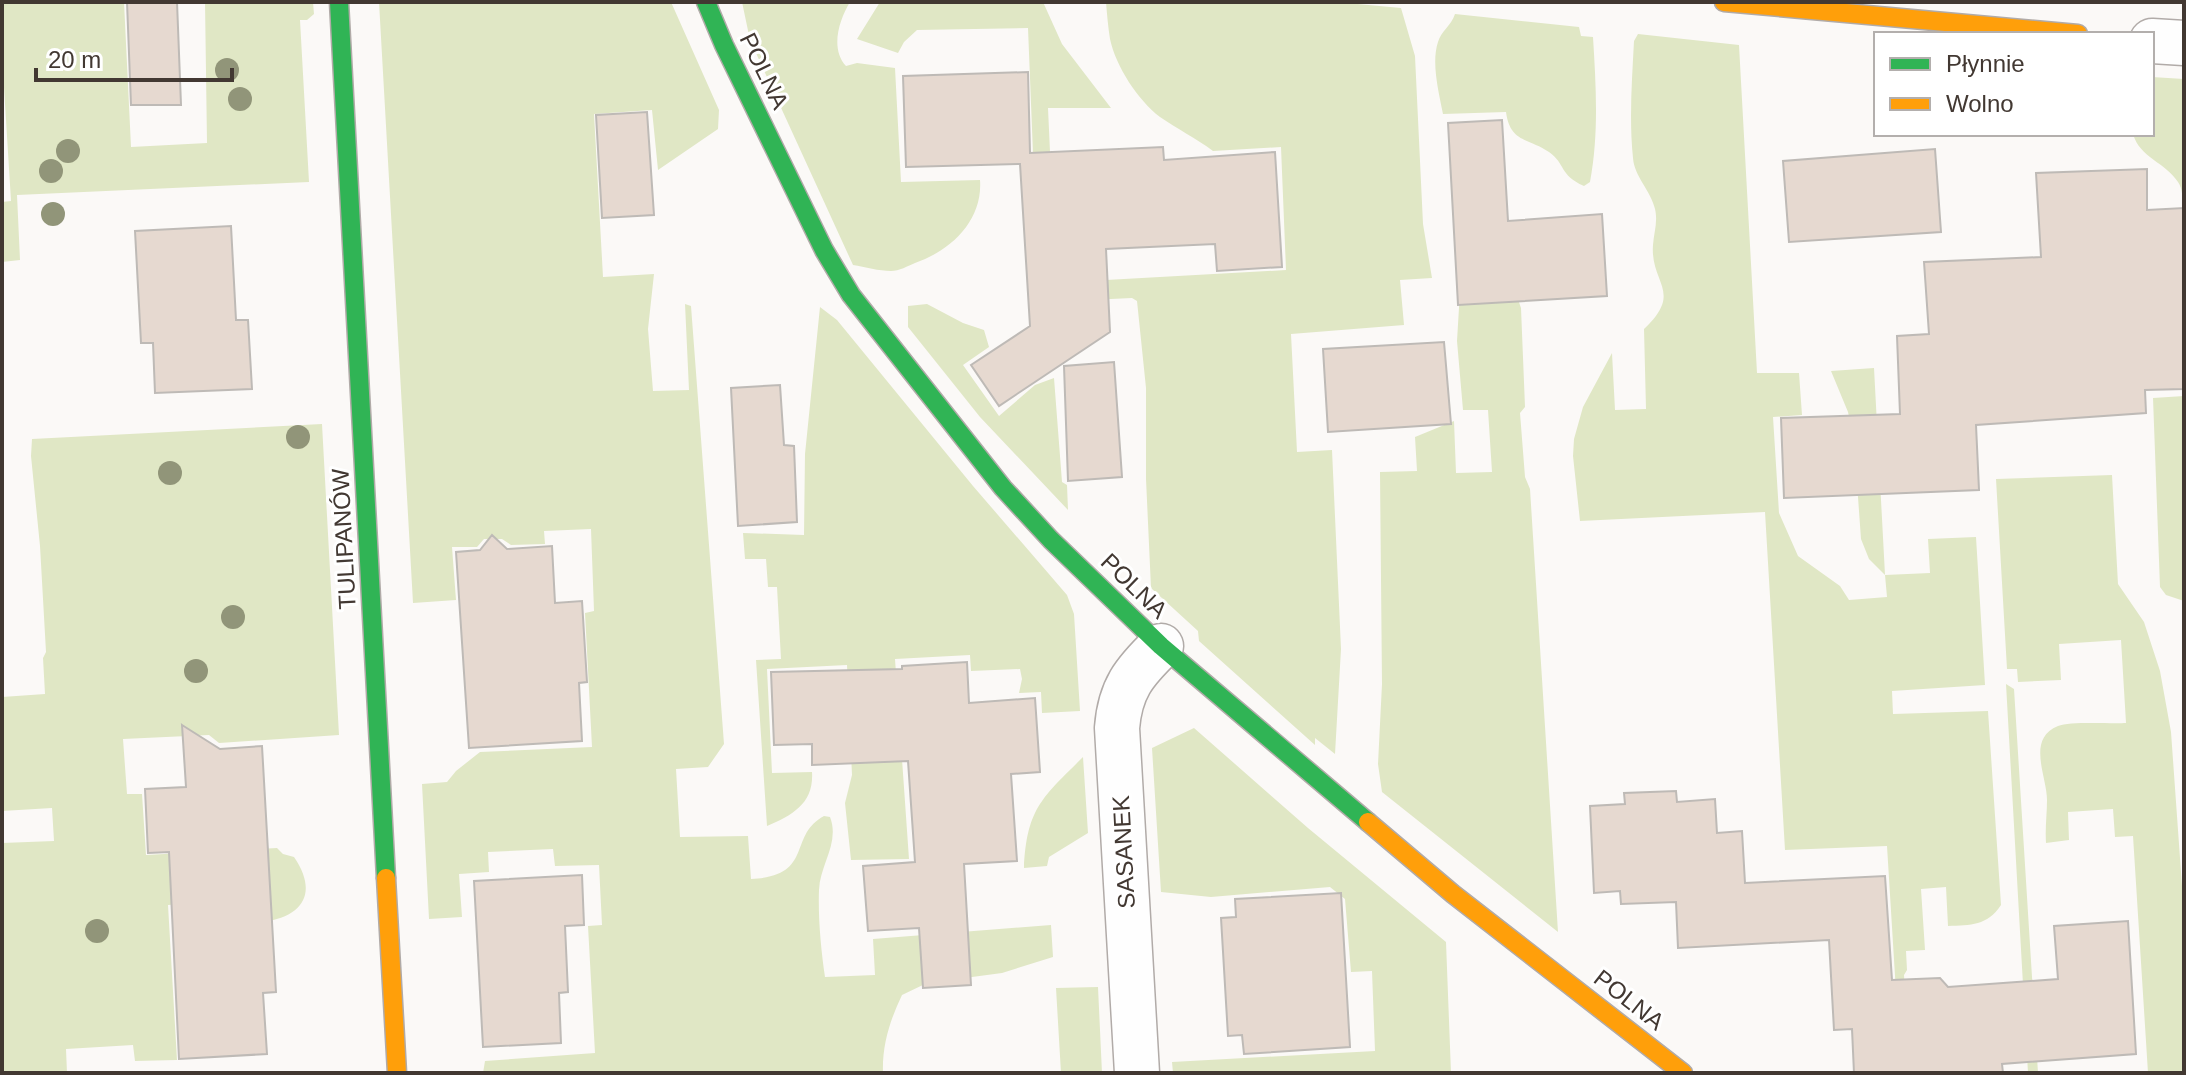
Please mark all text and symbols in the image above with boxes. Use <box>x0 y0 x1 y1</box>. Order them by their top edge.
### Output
street label: POLNA <box>734 28 794 113</box>
scale bar <box>36 32 232 82</box>
legend <box>1874 32 2154 136</box>
text: 20 m <box>48 46 101 73</box>
text: Płynnie <box>1946 50 2025 77</box>
text: Wolno <box>1946 90 2014 117</box>
street label: TULIPANÓW <box>326 468 361 610</box>
street label: POLNA <box>1096 548 1173 624</box>
street label: SASANEK <box>1107 795 1140 909</box>
street label: POLNA <box>1589 964 1670 1035</box>

